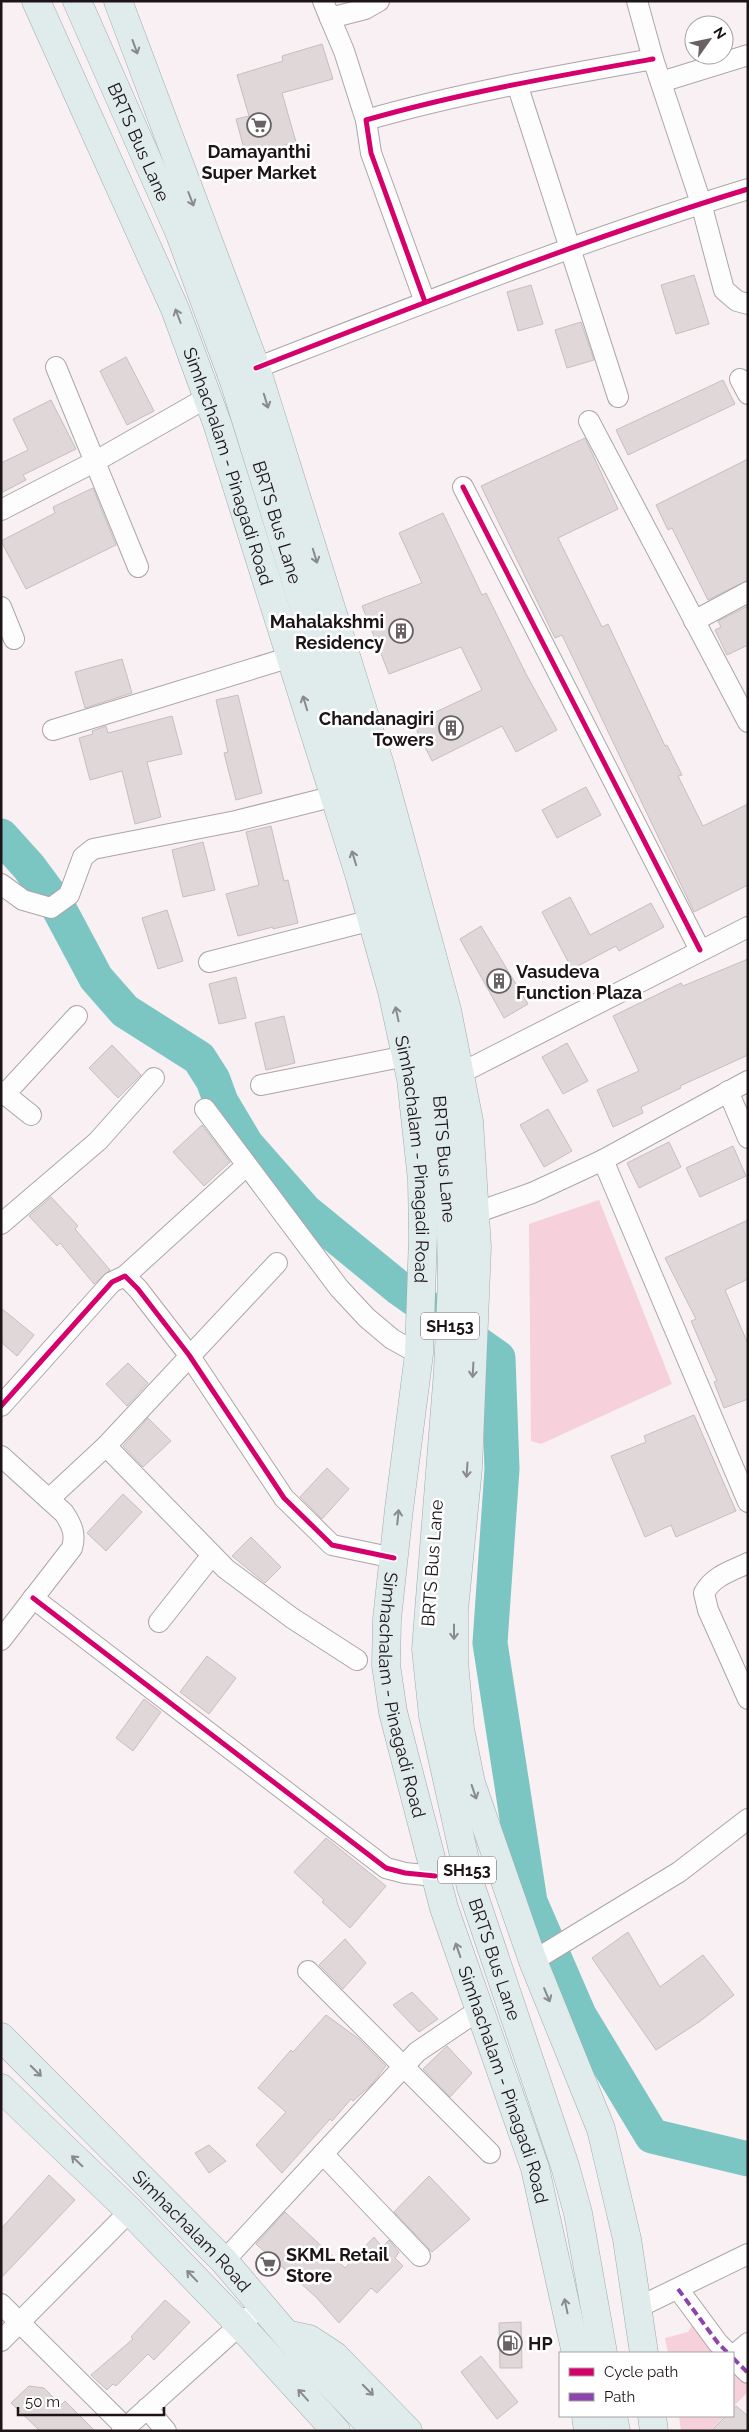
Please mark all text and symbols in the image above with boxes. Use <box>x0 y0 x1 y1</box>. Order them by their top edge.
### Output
north arrow <box>684 15 734 65</box>
text: N <box>710 24 730 42</box>
one-way arrow <box>130 39 140 55</box>
street label: BRTS Bus Lane <box>104 79 175 205</box>
supermarket icon: Damayanthi Super Market <box>246 112 272 138</box>
place label: Damayanthi Super Market <box>201 141 317 183</box>
one-way arrow <box>187 191 196 207</box>
one-way arrow <box>173 308 182 324</box>
street label: Simhachalam - Pinagadi Road <box>179 344 278 588</box>
one-way arrow <box>262 393 271 408</box>
street label: BRTS Bus Lane <box>249 458 307 586</box>
one-way arrow <box>310 548 320 564</box>
place label: Mahalakshmi Residency <box>270 611 384 653</box>
building icon: Mahalakshmi Residency <box>388 618 414 644</box>
one-way arrow <box>300 695 310 711</box>
place label: Chandanagiri Towers <box>319 708 434 750</box>
building icon: Chandanagiri Towers <box>438 715 464 741</box>
one-way arrow <box>348 850 358 866</box>
place label: Vasudeva Function Plaza <box>516 961 642 1003</box>
building icon: Vasudeva Function Plaza <box>486 968 512 994</box>
one-way arrow <box>392 1007 401 1023</box>
street label: Simhachalam - Pinagadi Road <box>391 1033 434 1284</box>
street label: BRTS Bus Lane <box>429 1095 461 1224</box>
road number: SH153 <box>421 1312 479 1340</box>
one-way arrow <box>468 1361 477 1377</box>
one-way arrow <box>463 1462 472 1478</box>
street label: BRTS Bus Lane <box>417 1498 447 1627</box>
one-way arrow <box>393 1510 403 1526</box>
street label: Simhachalam - Pinagadi Road <box>375 1571 431 1820</box>
one-way arrow <box>449 1623 459 1639</box>
one-way arrow <box>470 1784 479 1799</box>
road number: SH153 <box>438 1856 496 1884</box>
street label: BRTS Bus Lane <box>465 1895 526 2023</box>
one-way arrow <box>453 1942 462 1958</box>
street label: Simhachalam - Pinagadi Road <box>455 1963 553 2205</box>
one-way arrow <box>543 1986 552 2002</box>
one-way arrow <box>30 2065 42 2077</box>
one-way arrow <box>71 2155 84 2167</box>
street label: Simhachalam Road <box>129 2165 256 2296</box>
place label: SKML Retail Store <box>286 2244 389 2286</box>
supermarket icon: SKML Retail Store <box>255 2251 281 2277</box>
one-way arrow <box>186 2269 198 2282</box>
one-way arrow <box>561 2298 570 2314</box>
fuel station icon: HP <box>497 2330 523 2356</box>
place label: HP <box>528 2333 553 2354</box>
legend <box>559 2352 734 2417</box>
text: Cycle path <box>604 2363 678 2381</box>
one-way arrow <box>362 2383 374 2396</box>
scale bar <box>18 2384 164 2416</box>
one-way arrow <box>297 2388 309 2401</box>
text: Path <box>604 2388 635 2406</box>
text: 50 m <box>25 2393 60 2411</box>

